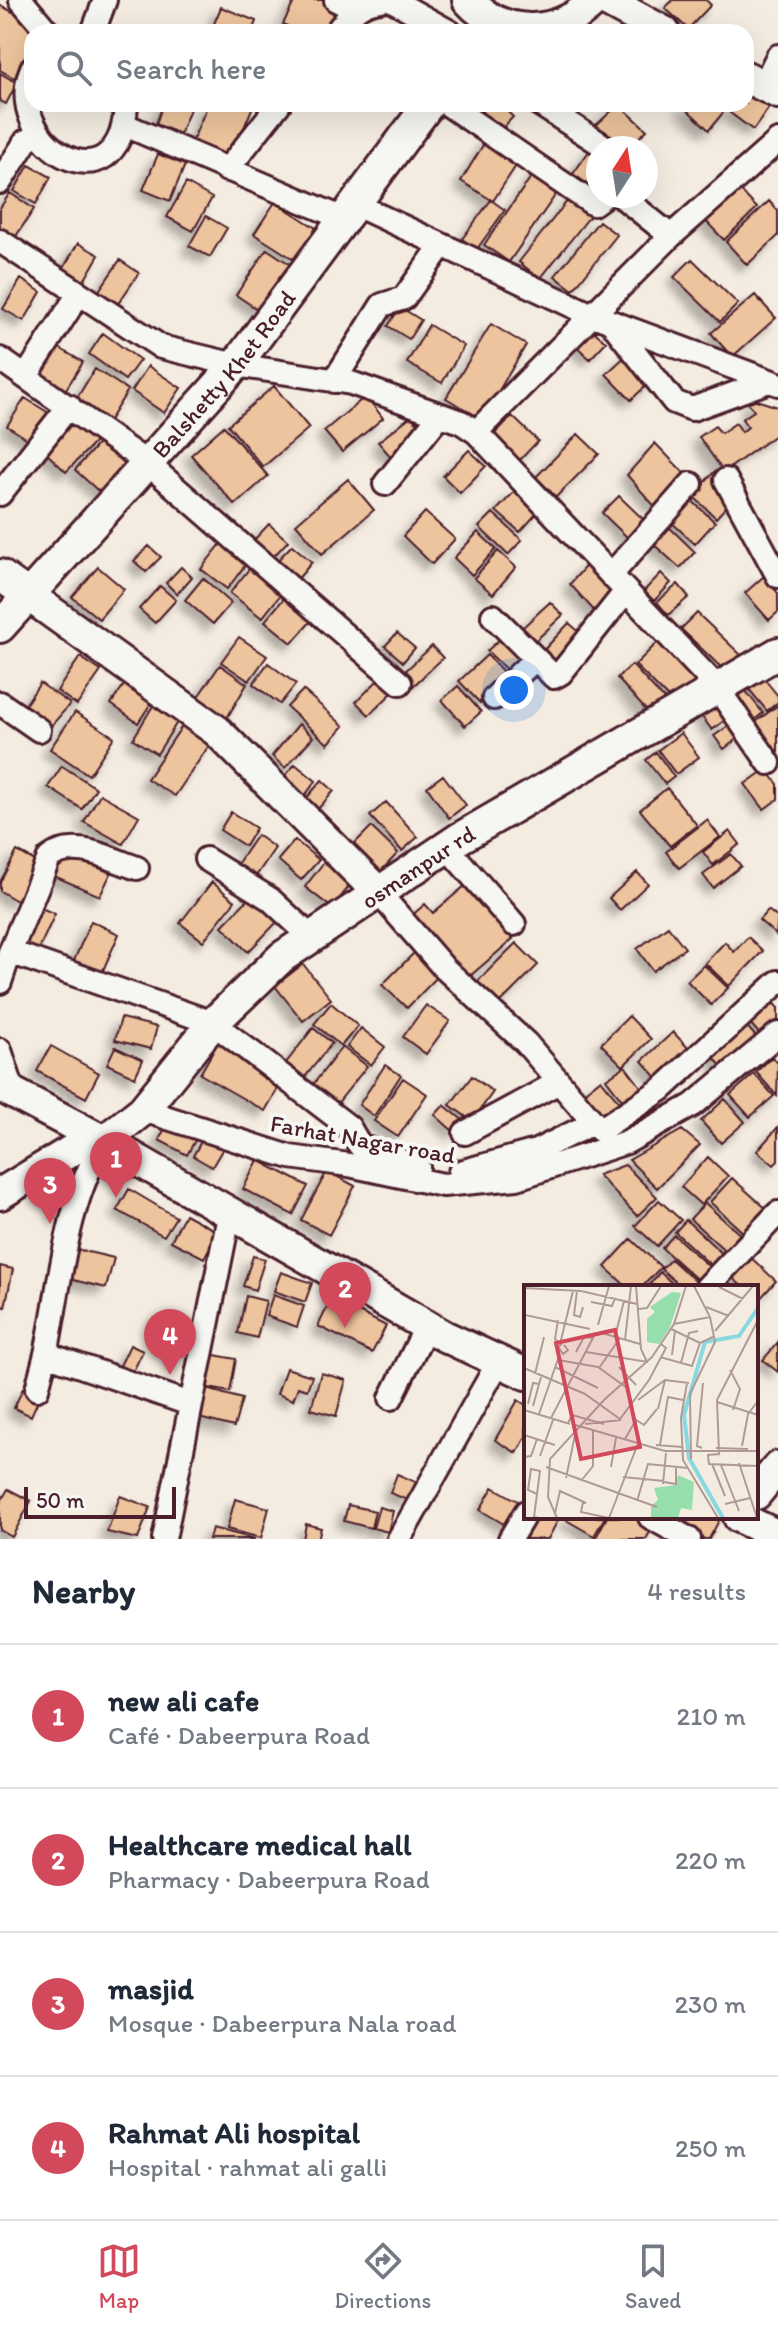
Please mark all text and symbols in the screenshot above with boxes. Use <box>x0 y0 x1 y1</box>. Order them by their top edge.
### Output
search box <box>24 24 754 112</box>
icon: search <box>52 46 96 90</box>
text: Search here <box>116 50 266 87</box>
north arrow <box>586 136 658 208</box>
street label: Balshetty Khet Road <box>145 284 301 463</box>
your location <box>494 670 534 710</box>
street label: osmanpur rd <box>355 818 480 915</box>
street label: Farhat Nagar road <box>268 1108 458 1170</box>
pin: 1 <box>90 1132 142 1198</box>
pin: 3 <box>24 1158 76 1224</box>
pin: 2 <box>319 1262 371 1328</box>
inset map <box>524 1285 758 1519</box>
pin: 4 <box>144 1309 196 1375</box>
scale bar <box>24 1483 176 1519</box>
text: 50 m <box>36 1487 85 1514</box>
text: Nearby <box>32 1571 135 1612</box>
text: 4 results <box>647 1575 746 1607</box>
text: new ali cafe <box>108 1682 259 1719</box>
text: 1 <box>52 1700 64 1732</box>
text: 210 m <box>677 1700 746 1732</box>
text: Café · Dabeerpura Road <box>108 1719 370 1751</box>
text: Healthcare medical hall <box>108 1826 412 1863</box>
text: 2 <box>51 1844 65 1876</box>
text: 220 m <box>675 1844 746 1876</box>
text: Pharmacy · Dabeerpura Road <box>108 1863 430 1895</box>
text: masjid <box>108 1970 194 2007</box>
text: 3 <box>51 1988 65 2020</box>
text: 230 m <box>674 1988 746 2020</box>
text: Mosque · Dabeerpura Nala road <box>108 2007 457 2039</box>
text: Rahmat Ali hospital <box>108 2114 360 2151</box>
text: 4 <box>50 2132 66 2164</box>
text: 250 m <box>675 2132 746 2164</box>
text: Hospital · rahmat ali galli <box>108 2151 387 2183</box>
tab: Map <box>97 2239 141 2314</box>
tab: Directions <box>335 2239 431 2314</box>
tab: Saved <box>625 2239 681 2314</box>

